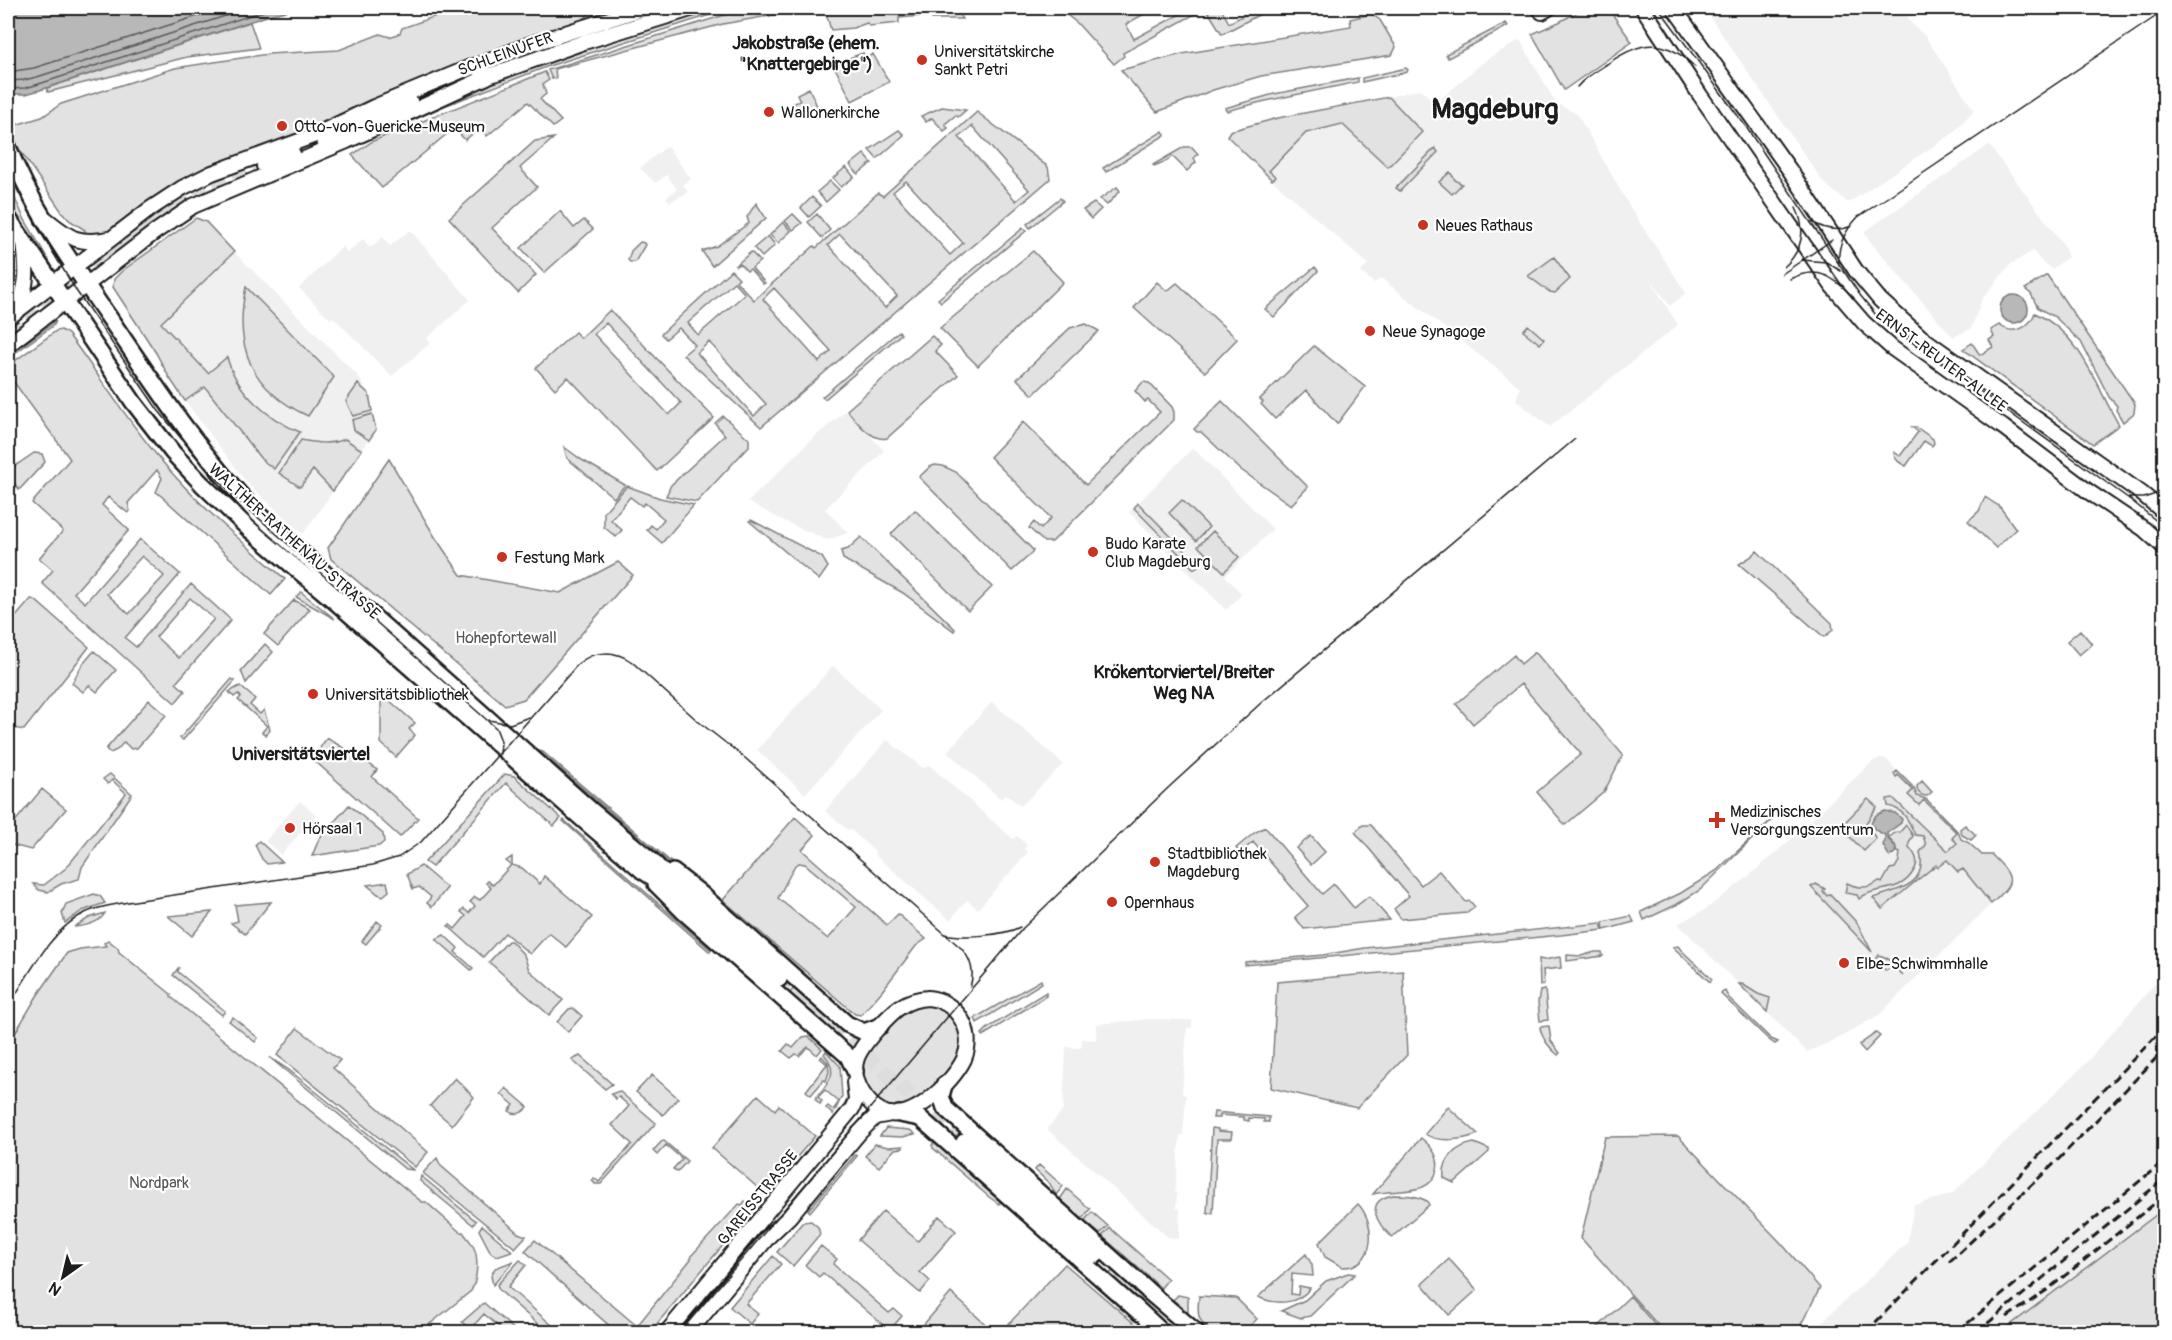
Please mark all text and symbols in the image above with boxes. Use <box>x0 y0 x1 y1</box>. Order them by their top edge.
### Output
street label: SCHLEINUFER <box>455 27 556 80</box>
district label: Jakobstraße (ehem. "Knattergebirge") <box>732 32 880 76</box>
place label: Universitätskirche Sankt Petri <box>934 42 1054 80</box>
marker: Universitätskirche Sankt Petri <box>915 53 929 67</box>
district label: Magdeburg <box>1432 92 1558 127</box>
place label: Wallonerkirche <box>781 103 880 123</box>
marker: Wallonerkirche <box>762 105 776 119</box>
place label: Otto-von-Guericke-Museum <box>294 117 485 137</box>
marker: Otto-von-Guericke-Museum <box>275 119 289 133</box>
place label: Neues Rathaus <box>1435 216 1533 236</box>
marker: Neues Rathaus <box>1416 218 1430 232</box>
street label: ERNST-REUTER-ALLEE <box>1872 305 2011 417</box>
place label: Neue Synagoge <box>1382 322 1485 342</box>
marker: Neue Synagoge <box>1363 324 1377 338</box>
street label: WALTHER-RATHENAU-STRASSE <box>205 459 384 624</box>
place label: Budo Karate Club Magdeburg <box>1105 534 1211 572</box>
marker: Budo Karate Club Magdeburg <box>1086 545 1100 559</box>
place label: Festung Mark <box>514 548 605 568</box>
marker: Festung Mark <box>495 550 509 564</box>
park label: Hohepfortewall <box>455 628 557 648</box>
district label: Krökentorviertel/Breiter Weg NA <box>1094 661 1275 705</box>
place label: Universitätsbibliothek <box>325 685 469 705</box>
marker: Universitätsbibliothek <box>306 687 320 701</box>
district label: Universitätsviertel <box>232 743 370 766</box>
place label: Medizinisches Versorgungszentrum <box>1730 802 1874 840</box>
marker: Medizinisches Versorgungszentrum <box>1708 811 1726 829</box>
place label: Hörsaal 1 <box>302 819 362 839</box>
marker: Hörsaal 1 <box>283 821 297 835</box>
place label: Stadtbibliothek Magdeburg <box>1167 844 1267 882</box>
marker: Stadtbibliothek Magdeburg <box>1148 855 1162 869</box>
place label: Opernhaus <box>1124 893 1194 913</box>
marker: Opernhaus <box>1105 895 1119 909</box>
place label: Elbe-Schwimmhalle <box>1856 954 1988 974</box>
marker: Elbe-Schwimmhalle <box>1837 956 1851 970</box>
street label: GAREISSTRASSE <box>713 1146 802 1249</box>
park label: Nordpark <box>129 1173 189 1193</box>
north arrow <box>33 1247 93 1307</box>
text: N <box>45 1277 65 1300</box>

